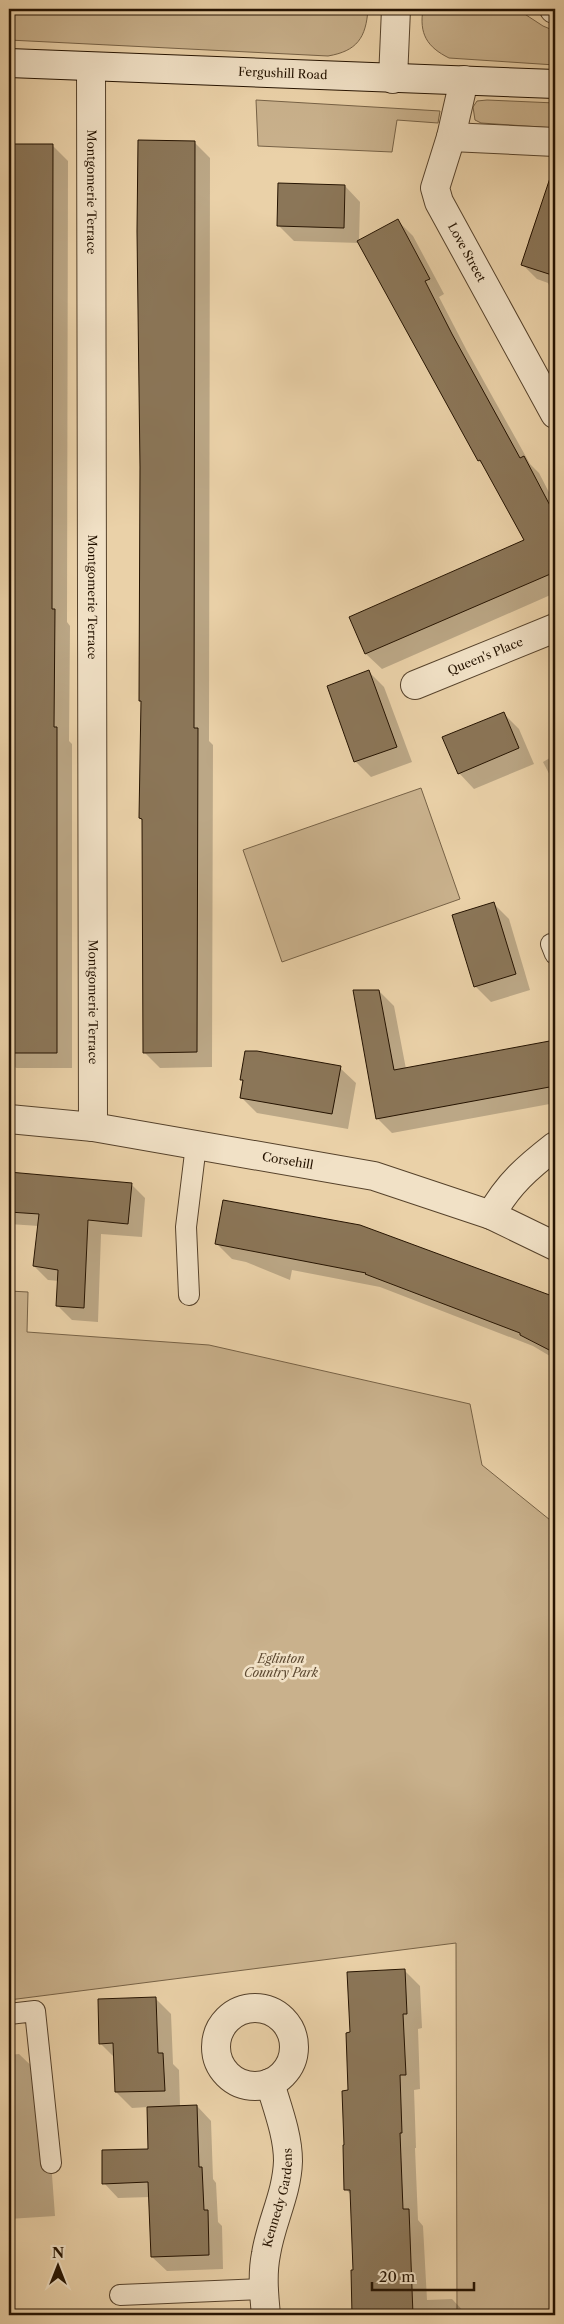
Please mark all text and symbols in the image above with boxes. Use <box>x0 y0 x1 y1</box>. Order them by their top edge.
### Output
street label: Fergushill Road <box>238 64 328 82</box>
street label: Montgomerie Terrace <box>84 130 99 255</box>
street label: Love Street <box>445 220 490 285</box>
street label: Montgomerie Terrace <box>85 535 100 660</box>
street label: Queen's Place <box>445 634 525 678</box>
street label: Montgomerie Terrace <box>86 940 101 1065</box>
street label: Corsehill <box>261 1149 315 1172</box>
park label: Eglinton Country Park <box>244 1651 319 1680</box>
street label: Kennedy Gardens <box>259 2147 295 2249</box>
north arrow <box>32 2242 82 2292</box>
text: N <box>52 2244 64 2262</box>
scale bar <box>372 2259 474 2291</box>
text: 20 m <box>379 2267 415 2286</box>

